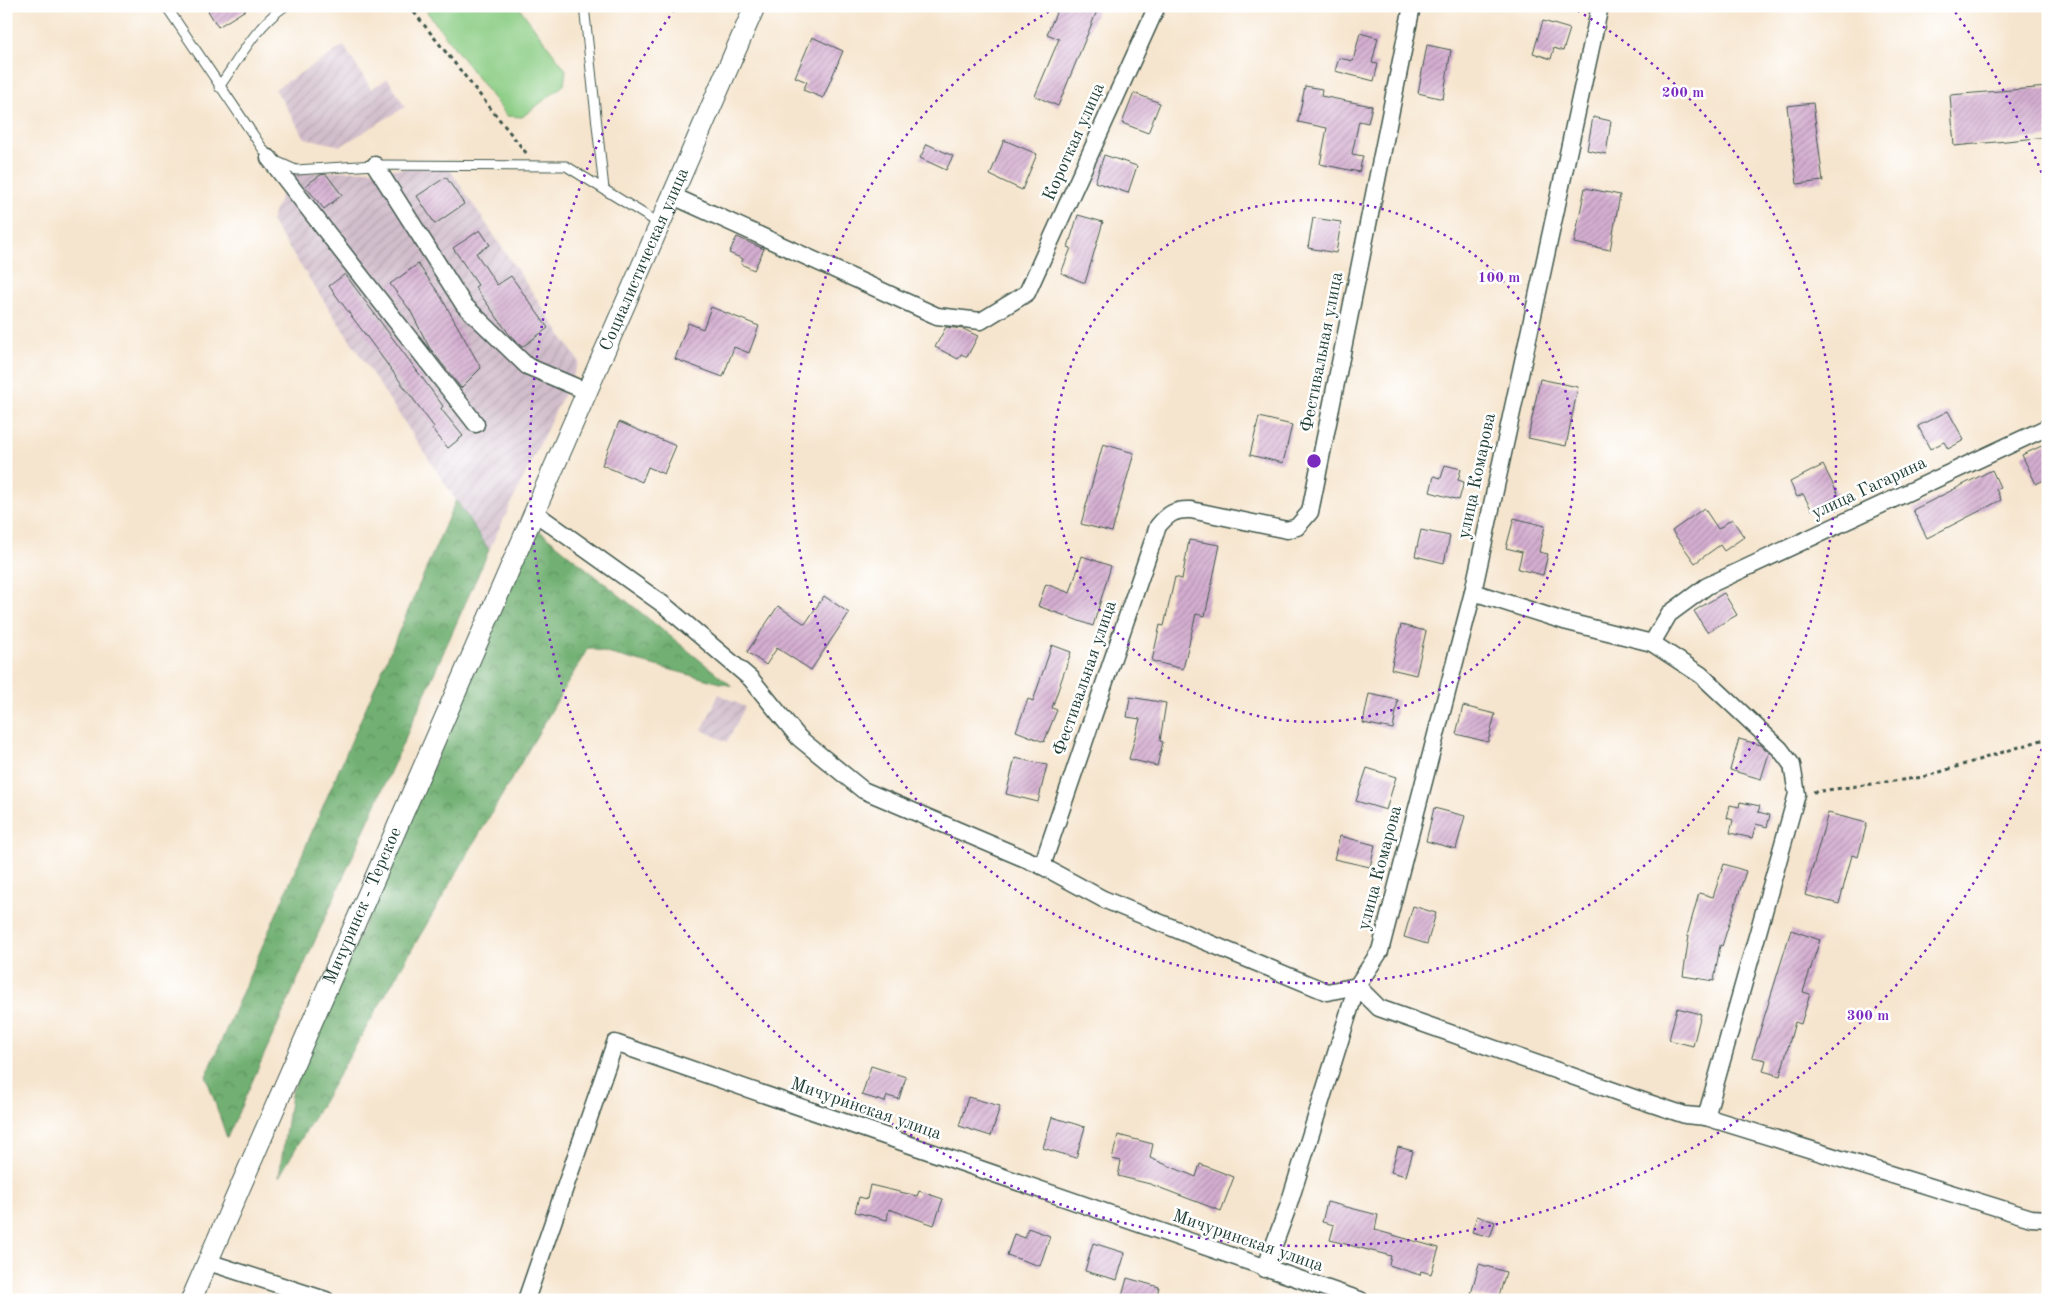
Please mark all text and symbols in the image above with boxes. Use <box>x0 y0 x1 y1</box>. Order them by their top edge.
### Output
street label: Короткая улица <box>1040 80 1108 204</box>
text: 200 m <box>1662 86 1704 101</box>
street label: Социалистическая улица <box>597 165 692 354</box>
street label: Фестивальная улица <box>1298 270 1346 434</box>
text: 100 m <box>1478 271 1520 286</box>
street label: улица Комарова <box>1455 411 1499 541</box>
centre of rings <box>1305 452 1323 470</box>
street label: улица Гагарина <box>1809 453 1929 522</box>
street label: Фестивальная улица <box>1050 598 1120 758</box>
street label: улица Комарова <box>1355 804 1405 932</box>
street label: Мичуринск - Терское <box>321 825 405 987</box>
text: 300 m <box>1847 1009 1889 1024</box>
street label: Мичуринская улица <box>788 1075 944 1143</box>
street label: Мичуринская улица <box>1170 1207 1326 1275</box>

